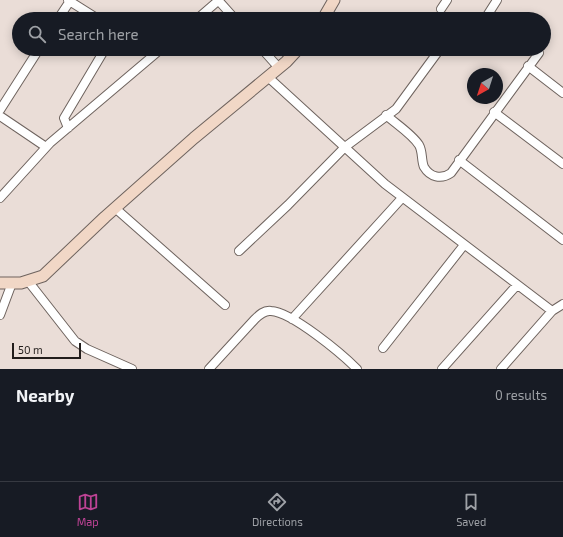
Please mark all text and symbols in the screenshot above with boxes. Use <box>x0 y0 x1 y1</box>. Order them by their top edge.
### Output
search box <box>12 12 551 56</box>
icon: search <box>26 23 48 45</box>
text: Search here <box>58 25 139 43</box>
north arrow <box>467 68 503 104</box>
scale bar <box>12 341 81 360</box>
text: 50 m <box>18 343 43 356</box>
text: Nearby <box>16 385 74 405</box>
text: 0 results <box>495 387 547 403</box>
tab: Map <box>77 491 99 528</box>
tab: Directions <box>252 491 303 528</box>
tab: Saved <box>456 491 486 528</box>

